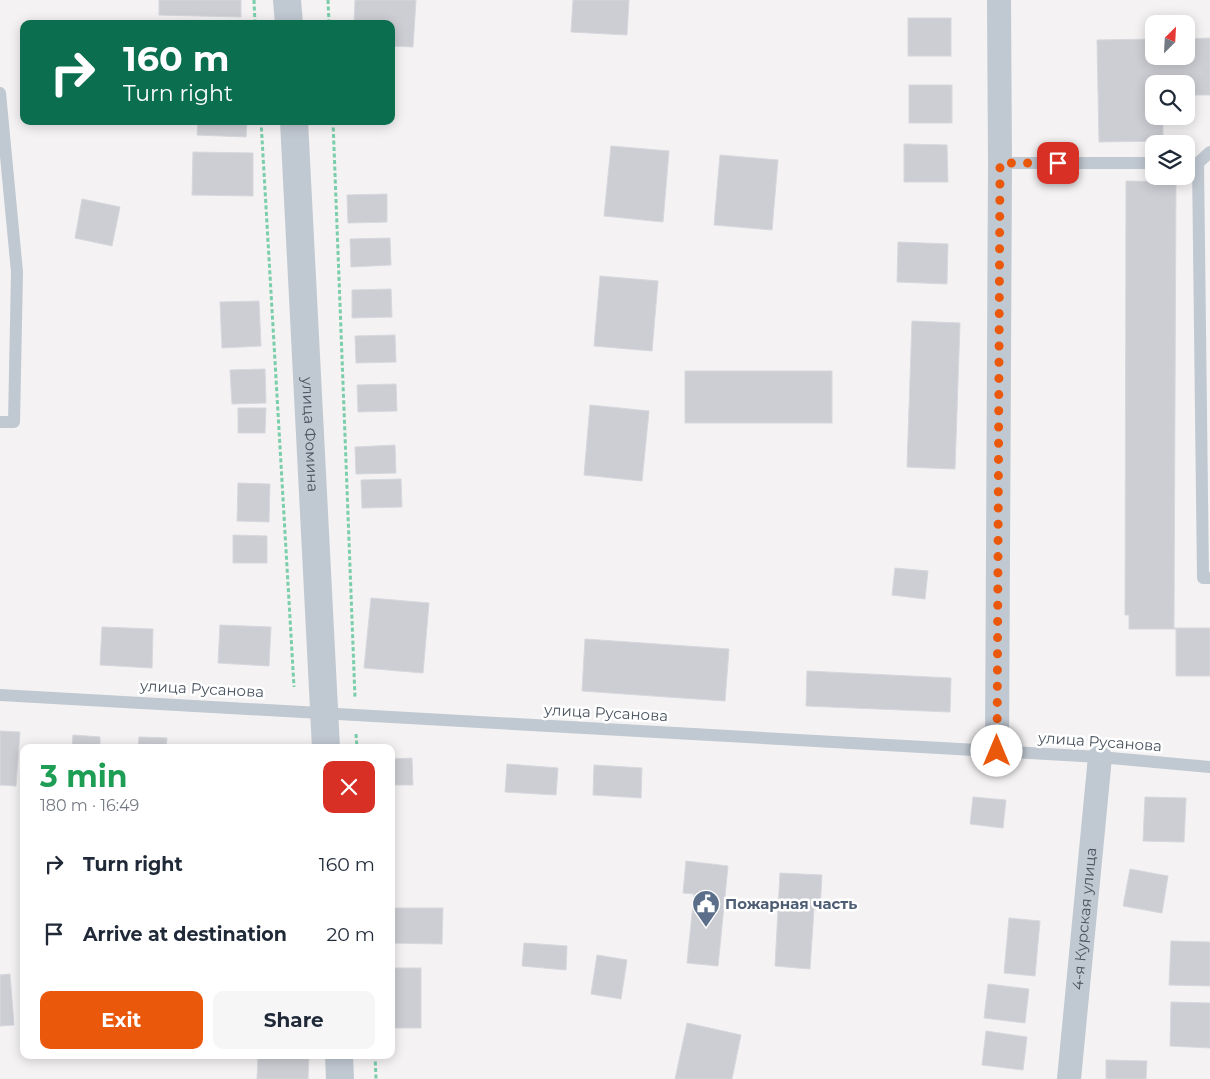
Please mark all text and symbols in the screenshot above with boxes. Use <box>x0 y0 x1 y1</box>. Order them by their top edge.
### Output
north arrow <box>1145 15 1195 65</box>
map controls <box>1145 15 1195 185</box>
text: 160 m <box>123 37 229 80</box>
icon: right <box>40 40 105 105</box>
button: search <box>1145 75 1195 125</box>
text: Turn right <box>123 80 233 107</box>
button: layers <box>1145 135 1195 185</box>
pin <box>1037 142 1079 184</box>
icon: arrive <box>1044 149 1072 177</box>
street label: улица Фомина <box>298 376 323 493</box>
street label: улица Русанова <box>139 676 265 701</box>
street label: улица Русанова <box>543 700 669 725</box>
position arrow <box>970 724 1022 776</box>
street label: улица Русанова <box>1036 728 1163 755</box>
text: 3 min <box>40 758 127 795</box>
button: close <box>323 761 375 813</box>
text: 180 m · 16:49 <box>40 796 139 815</box>
street label: 4-я Курская улица <box>1068 847 1100 991</box>
icon: right <box>40 850 68 878</box>
text: Turn right <box>83 853 183 876</box>
text: 160 m <box>319 853 375 876</box>
public building icon: Пожарная часть <box>691 889 721 928</box>
place label: Пожарная часть <box>725 894 857 913</box>
icon: arrive <box>40 920 68 948</box>
text: Arrive at destination <box>83 923 287 946</box>
text: 20 m <box>327 923 375 946</box>
button: Exit <box>40 991 203 1049</box>
button: Share <box>213 991 375 1049</box>

